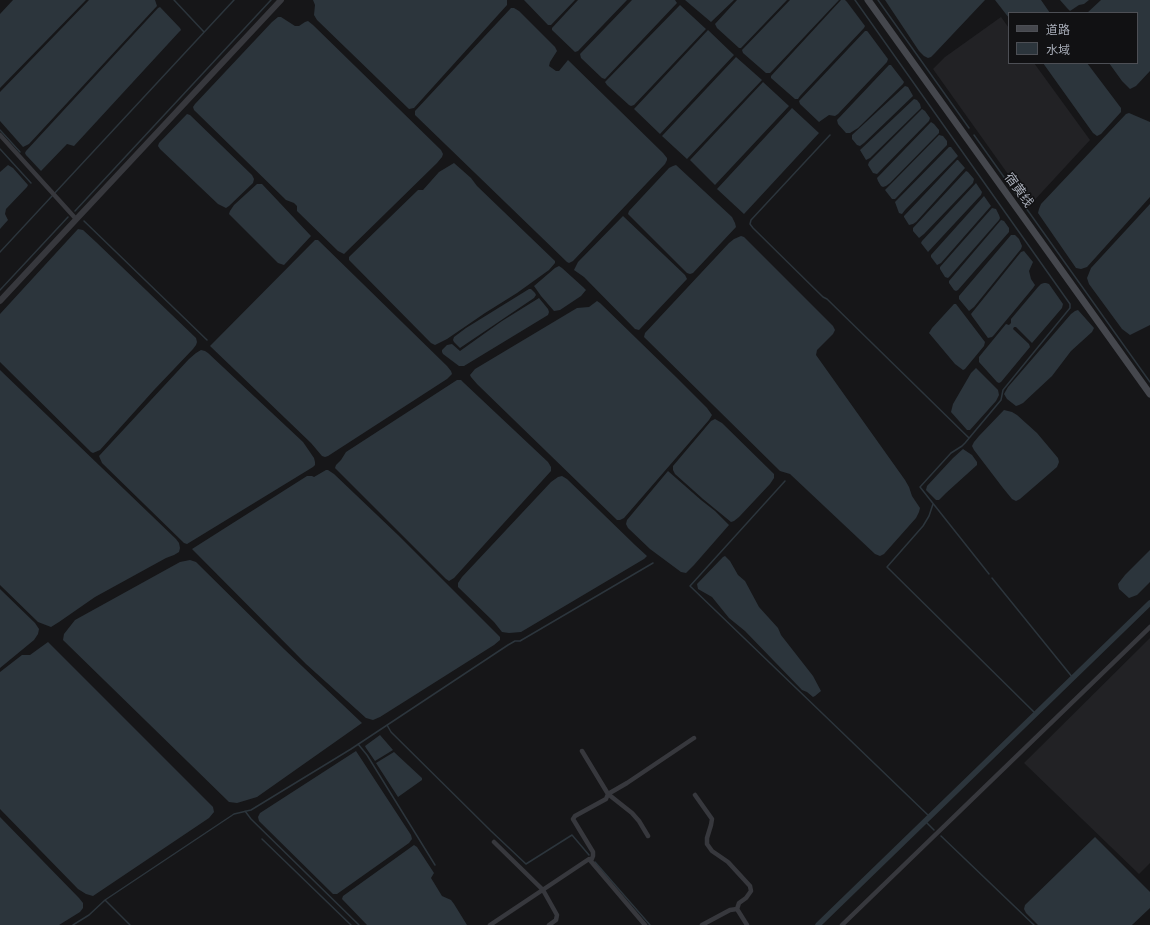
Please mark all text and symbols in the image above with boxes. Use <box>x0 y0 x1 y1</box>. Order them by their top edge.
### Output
legend <box>1008 12 1138 64</box>
text: 道路 <box>1046 22 1070 36</box>
text: 水域 <box>1046 42 1070 56</box>
street label: 宿黄线 <box>1001 170 1037 210</box>

